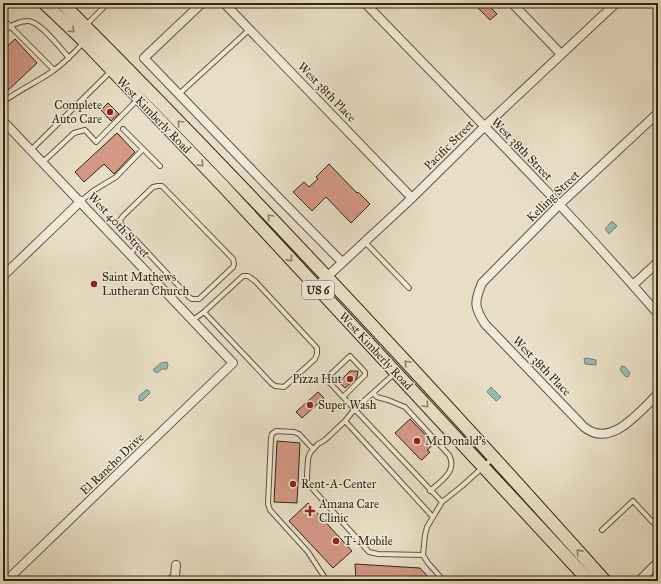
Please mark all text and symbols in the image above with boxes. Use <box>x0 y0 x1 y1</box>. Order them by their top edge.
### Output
one-way arrow <box>67 25 75 33</box>
street label: West 38th Place <box>295 59 359 125</box>
street label: West Kimberly Road <box>114 74 194 156</box>
place label: Complete Auto Care <box>51 98 102 126</box>
marker: Complete Auto Care <box>105 107 115 117</box>
street label: West 38th Street <box>489 115 556 184</box>
street label: Pacific Street <box>421 117 477 173</box>
one-way arrow <box>177 120 185 128</box>
one-way arrow <box>197 159 204 167</box>
street label: Kelling Street <box>524 167 583 225</box>
street label: West 40th Street <box>85 189 153 261</box>
one-way arrow <box>267 214 275 222</box>
one-way arrow <box>285 254 293 262</box>
place label: Saint Mathews Lutheran Church <box>102 270 189 298</box>
marker: Saint Mathews Lutheran Church <box>89 279 99 289</box>
road number: US 6 <box>302 281 334 299</box>
street label: West Kimberly Road <box>336 309 416 393</box>
street label: West 38th Place <box>510 333 574 399</box>
one-way arrow <box>405 360 412 367</box>
place label: Pizza Hut <box>292 372 343 386</box>
marker: Pizza Hut <box>345 374 355 384</box>
place label: Super Wash <box>318 398 377 412</box>
marker: Super Wash <box>305 400 315 410</box>
one-way arrow <box>422 400 429 408</box>
street label: El Rancho Drive <box>77 430 147 498</box>
place label: McDonald's <box>425 434 486 448</box>
marker: McDonald's <box>412 436 422 446</box>
place label: Rent-A-Center <box>301 477 377 491</box>
marker: Rent-A-Center <box>288 479 298 489</box>
place label: Amana Care Clinic <box>318 497 379 525</box>
marker: Amana Care Clinic <box>304 505 316 517</box>
place label: T-Mobile <box>344 534 393 548</box>
marker: T-Mobile <box>331 536 341 546</box>
one-way arrow <box>577 549 584 557</box>

